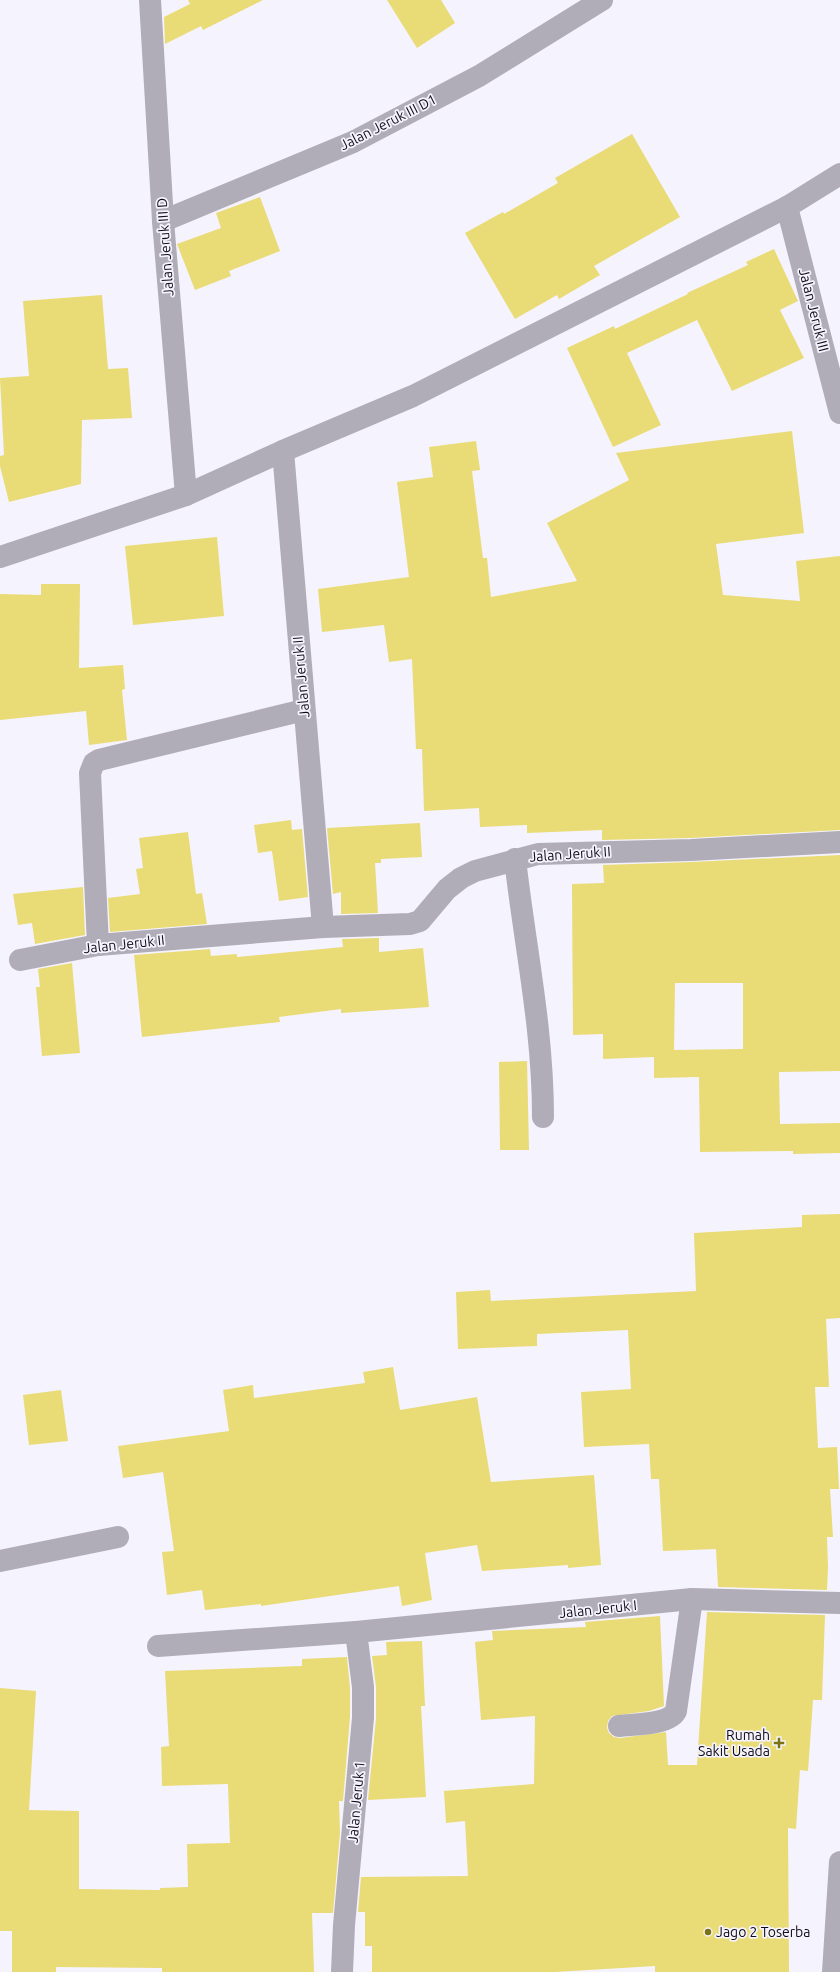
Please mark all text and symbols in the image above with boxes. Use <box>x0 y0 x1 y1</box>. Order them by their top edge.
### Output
street label: Jalan Jeruk III D1 <box>337 91 439 153</box>
street label: Jalan Jeruk III D <box>154 197 176 297</box>
street label: Jalan Jeruk III <box>796 267 832 353</box>
street label: Jalan Jeruk II <box>289 636 313 718</box>
street label: Jalan Jeruk II <box>529 843 611 865</box>
street label: Jalan Jeruk II <box>83 932 165 956</box>
street label: Jalan Jeruk I <box>558 1597 638 1621</box>
place label: Rumah Sakit Usada <box>698 1727 770 1759</box>
marker: Rumah Sakit Usada <box>773 1737 785 1749</box>
street label: Jalan Jeruk 1 <box>344 1760 368 1844</box>
place label: Jago 2 Toserba <box>716 1924 810 1940</box>
marker: Jago 2 Toserba <box>703 1927 713 1937</box>

